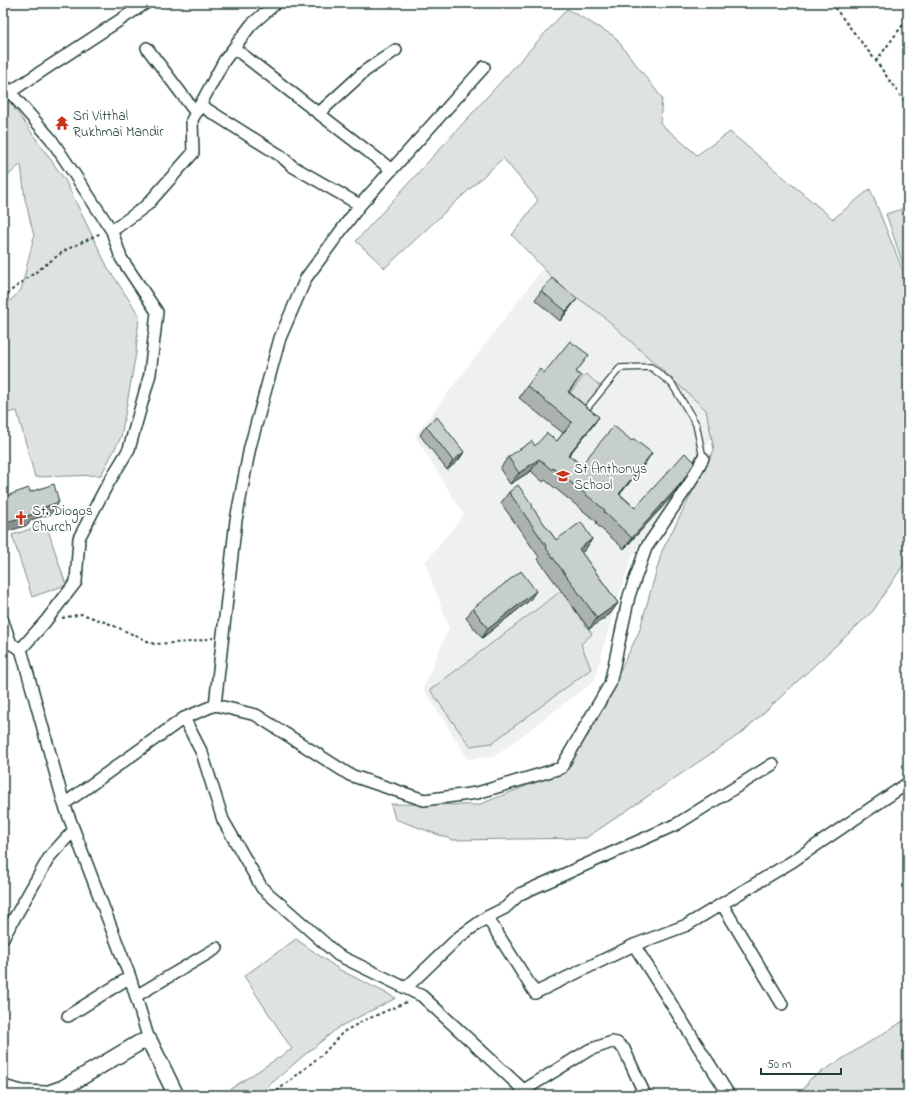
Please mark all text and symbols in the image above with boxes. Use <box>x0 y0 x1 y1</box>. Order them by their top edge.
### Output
place label: Sri Vitthal Rukhmai Mandir <box>73 106 164 143</box>
temple icon: Sri Vitthal Rukhmai Mandir <box>54 115 70 131</box>
place label: St Anthonys School <box>574 459 647 496</box>
school or university icon: St Anthonys School <box>555 468 571 484</box>
place label: St. Diogos Church <box>32 501 93 538</box>
church icon: St. Diogos Church <box>13 510 29 526</box>
scale bar <box>761 1050 841 1076</box>
text: 50 m <box>767 1056 791 1074</box>

